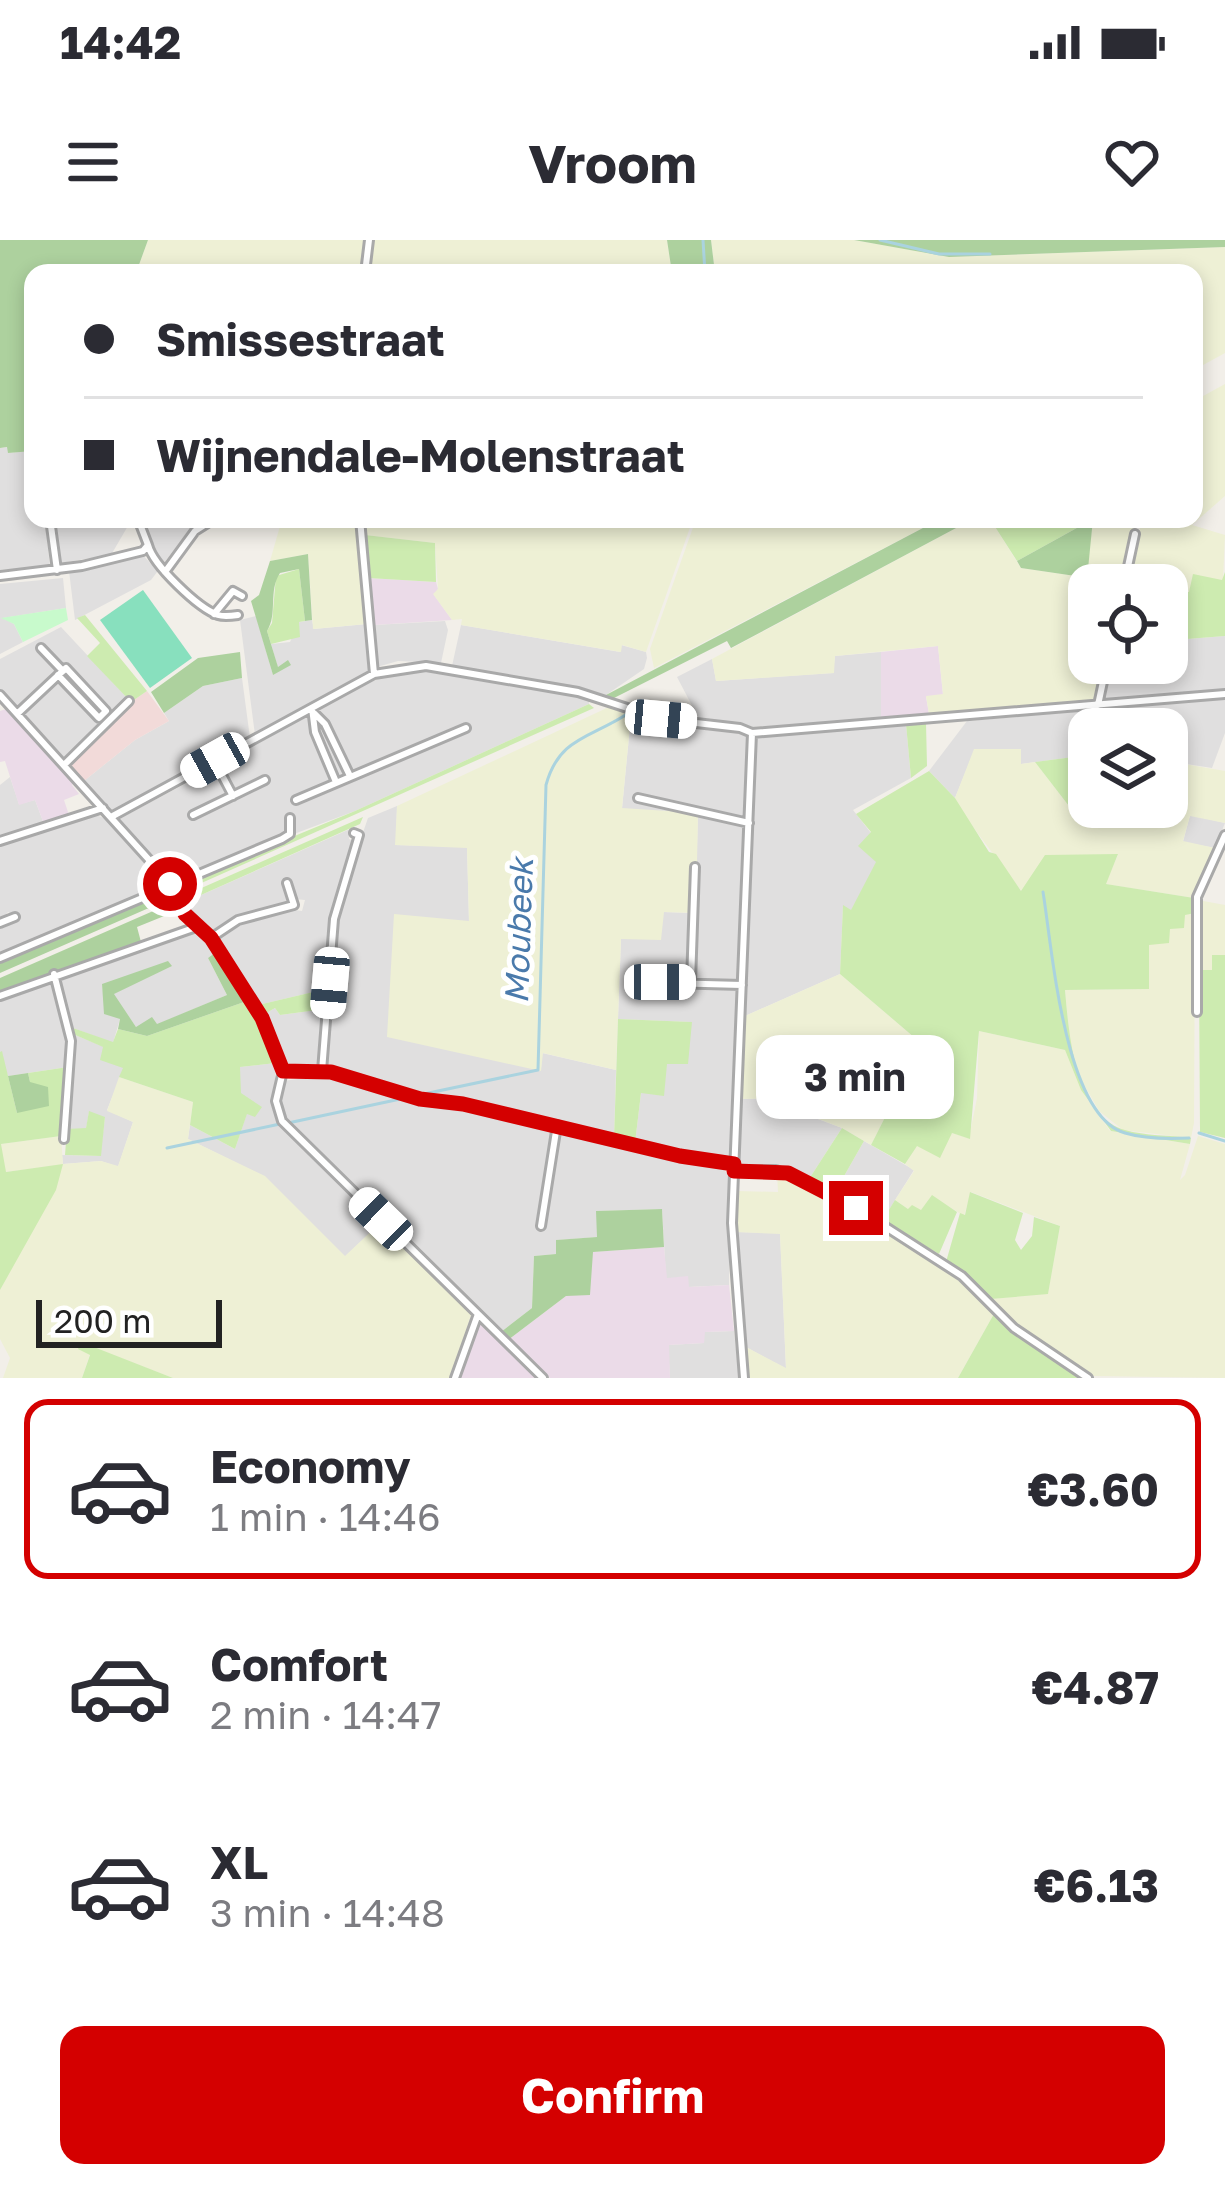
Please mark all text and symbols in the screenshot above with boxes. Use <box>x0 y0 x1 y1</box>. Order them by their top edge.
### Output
text: 14:42 <box>60 15 181 69</box>
icon: menu <box>60 129 126 195</box>
icon: heart <box>1099 129 1165 195</box>
text: Vroom <box>528 130 697 195</box>
text: Smissestraat <box>156 312 445 366</box>
text: Wijnendale-Molenstraat <box>156 428 685 482</box>
map controls <box>1068 564 1188 828</box>
button: locate <box>1068 564 1188 684</box>
car <box>624 698 698 740</box>
button: layers <box>1068 708 1188 828</box>
car <box>175 727 255 793</box>
water label: Moubeek <box>496 854 540 1004</box>
route start <box>143 857 197 911</box>
car <box>309 946 351 1020</box>
car <box>624 964 696 1000</box>
callout: 3 min <box>757 1034 955 1118</box>
text: 3 min <box>804 1053 906 1100</box>
car <box>343 1181 419 1257</box>
route end <box>829 1181 883 1235</box>
scale bar <box>36 1294 222 1347</box>
text: 200 m <box>54 1301 152 1340</box>
icon: car <box>66 1435 174 1543</box>
text: Economy <box>210 1439 411 1493</box>
text: €3.60 <box>1028 1462 1159 1516</box>
text: 1 min · 14:46 <box>210 1493 441 1540</box>
icon: car <box>66 1633 174 1741</box>
text: Comfort <box>210 1637 388 1691</box>
text: €4.87 <box>1031 1660 1159 1714</box>
text: 2 min · 14:47 <box>210 1691 441 1738</box>
icon: car <box>66 1831 174 1939</box>
text: XL <box>210 1835 268 1889</box>
text: €6.13 <box>1034 1858 1159 1912</box>
text: 3 min · 14:48 <box>210 1889 445 1936</box>
button: Confirm <box>60 2026 1165 2164</box>

